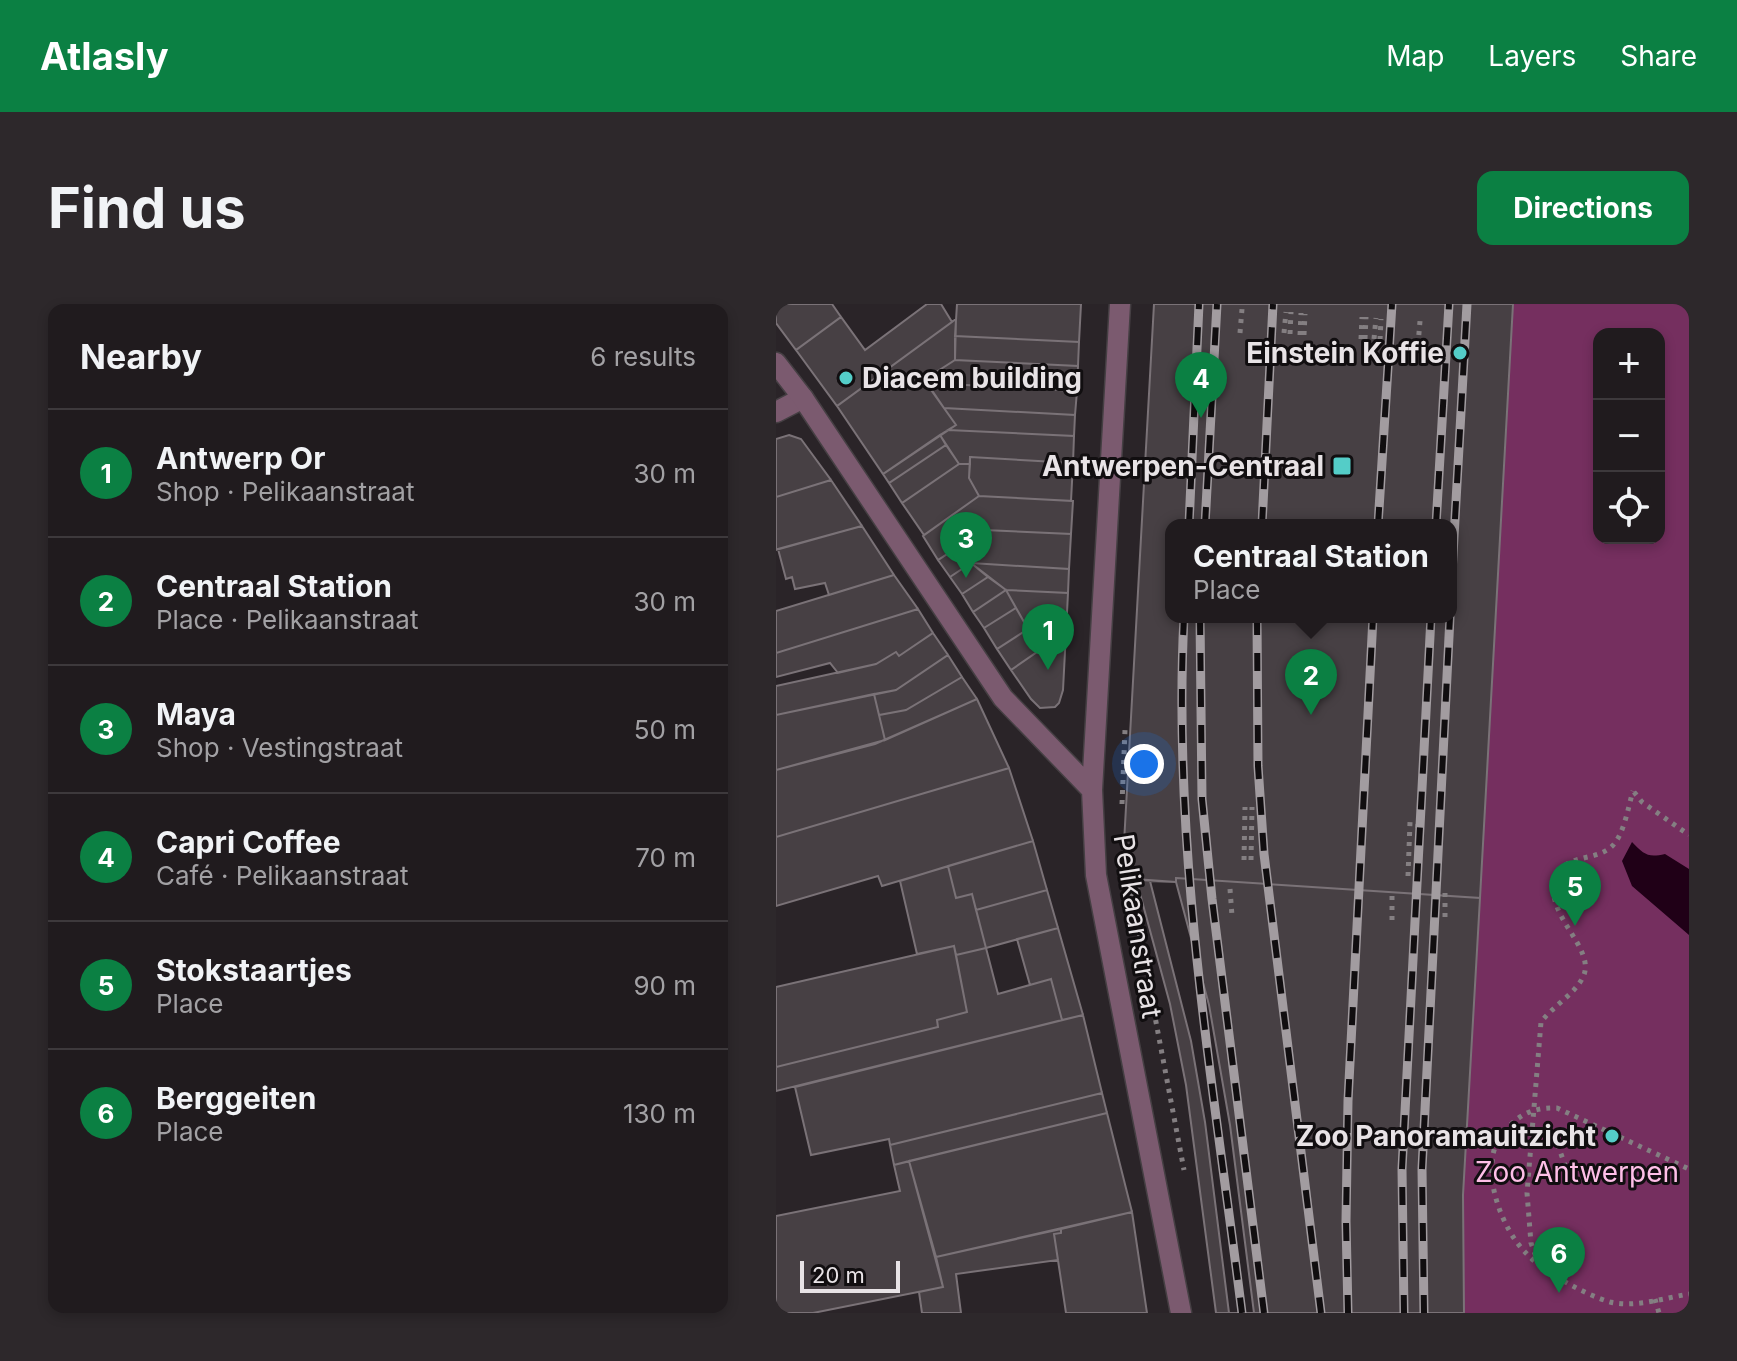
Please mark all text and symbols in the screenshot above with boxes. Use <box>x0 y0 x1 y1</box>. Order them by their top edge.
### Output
text: Atlasly <box>40 33 169 79</box>
text: Map <box>1386 39 1444 73</box>
text: Layers <box>1488 39 1576 73</box>
text: Share <box>1620 39 1697 73</box>
button: Directions <box>1477 171 1689 245</box>
text: Find us <box>48 174 246 242</box>
map controls <box>1593 328 1665 544</box>
button: + <box>1593 328 1665 400</box>
text: Nearby <box>80 336 202 377</box>
place label: Einstein Koffie <box>1246 336 1444 370</box>
text: 6 results <box>590 341 696 372</box>
marker: Einstein Koffie <box>1451 344 1469 362</box>
pin: 4 <box>1175 352 1227 418</box>
place label: Diacem building <box>862 361 1082 395</box>
marker: Diacem building <box>837 369 855 387</box>
button: − <box>1593 400 1665 472</box>
text: Antwerp Or <box>156 440 325 476</box>
place label: Antwerpen-Centraal <box>1042 449 1324 483</box>
marker: Antwerpen-Centraal <box>1331 455 1353 477</box>
text: 1 <box>100 458 112 489</box>
text: 30 m <box>633 458 696 489</box>
button: locate <box>1593 472 1665 544</box>
text: Shop · Pelikaanstraat <box>156 476 414 507</box>
pin: 3 <box>940 512 992 578</box>
popup <box>1165 519 1457 623</box>
text: Centraal Station <box>1193 538 1429 574</box>
text: Centraal Station <box>156 568 392 604</box>
text: Place <box>1193 574 1261 605</box>
text: 2 <box>98 586 114 617</box>
text: 30 m <box>633 586 696 617</box>
text: Place · Pelikaanstraat <box>156 604 418 635</box>
pin: 1 <box>1022 604 1074 670</box>
pin: 2 <box>1285 649 1337 715</box>
text: Maya <box>156 696 236 732</box>
text: 3 <box>98 714 114 745</box>
text: 50 m <box>634 714 696 745</box>
text: Shop · Vestingstraat <box>156 732 403 763</box>
your location <box>1124 744 1164 784</box>
text: Capri Coffee <box>156 824 341 860</box>
street label: Pelikaanstraat <box>1107 831 1169 1021</box>
text: 4 <box>97 842 115 873</box>
text: 70 m <box>635 842 696 873</box>
text: Café · Pelikaanstraat <box>156 860 409 891</box>
pin: 5 <box>1549 860 1601 926</box>
text: Stokstaartjes <box>156 952 352 988</box>
text: 5 <box>98 970 114 1001</box>
text: 90 m <box>633 970 696 1001</box>
text: Place <box>156 988 224 1019</box>
text: Berggeiten <box>156 1080 316 1116</box>
text: 6 <box>98 1098 114 1129</box>
text: 130 m <box>623 1098 696 1129</box>
text: Place <box>156 1116 224 1147</box>
place label: Zoo Panoramauitzicht <box>1296 1119 1596 1153</box>
marker: Zoo Panoramauitzicht <box>1603 1127 1621 1145</box>
park label: Zoo Antwerpen <box>1475 1155 1679 1189</box>
pin: 6 <box>1533 1227 1585 1293</box>
scale bar <box>800 1257 900 1293</box>
text: 20 m <box>812 1262 865 1288</box>

